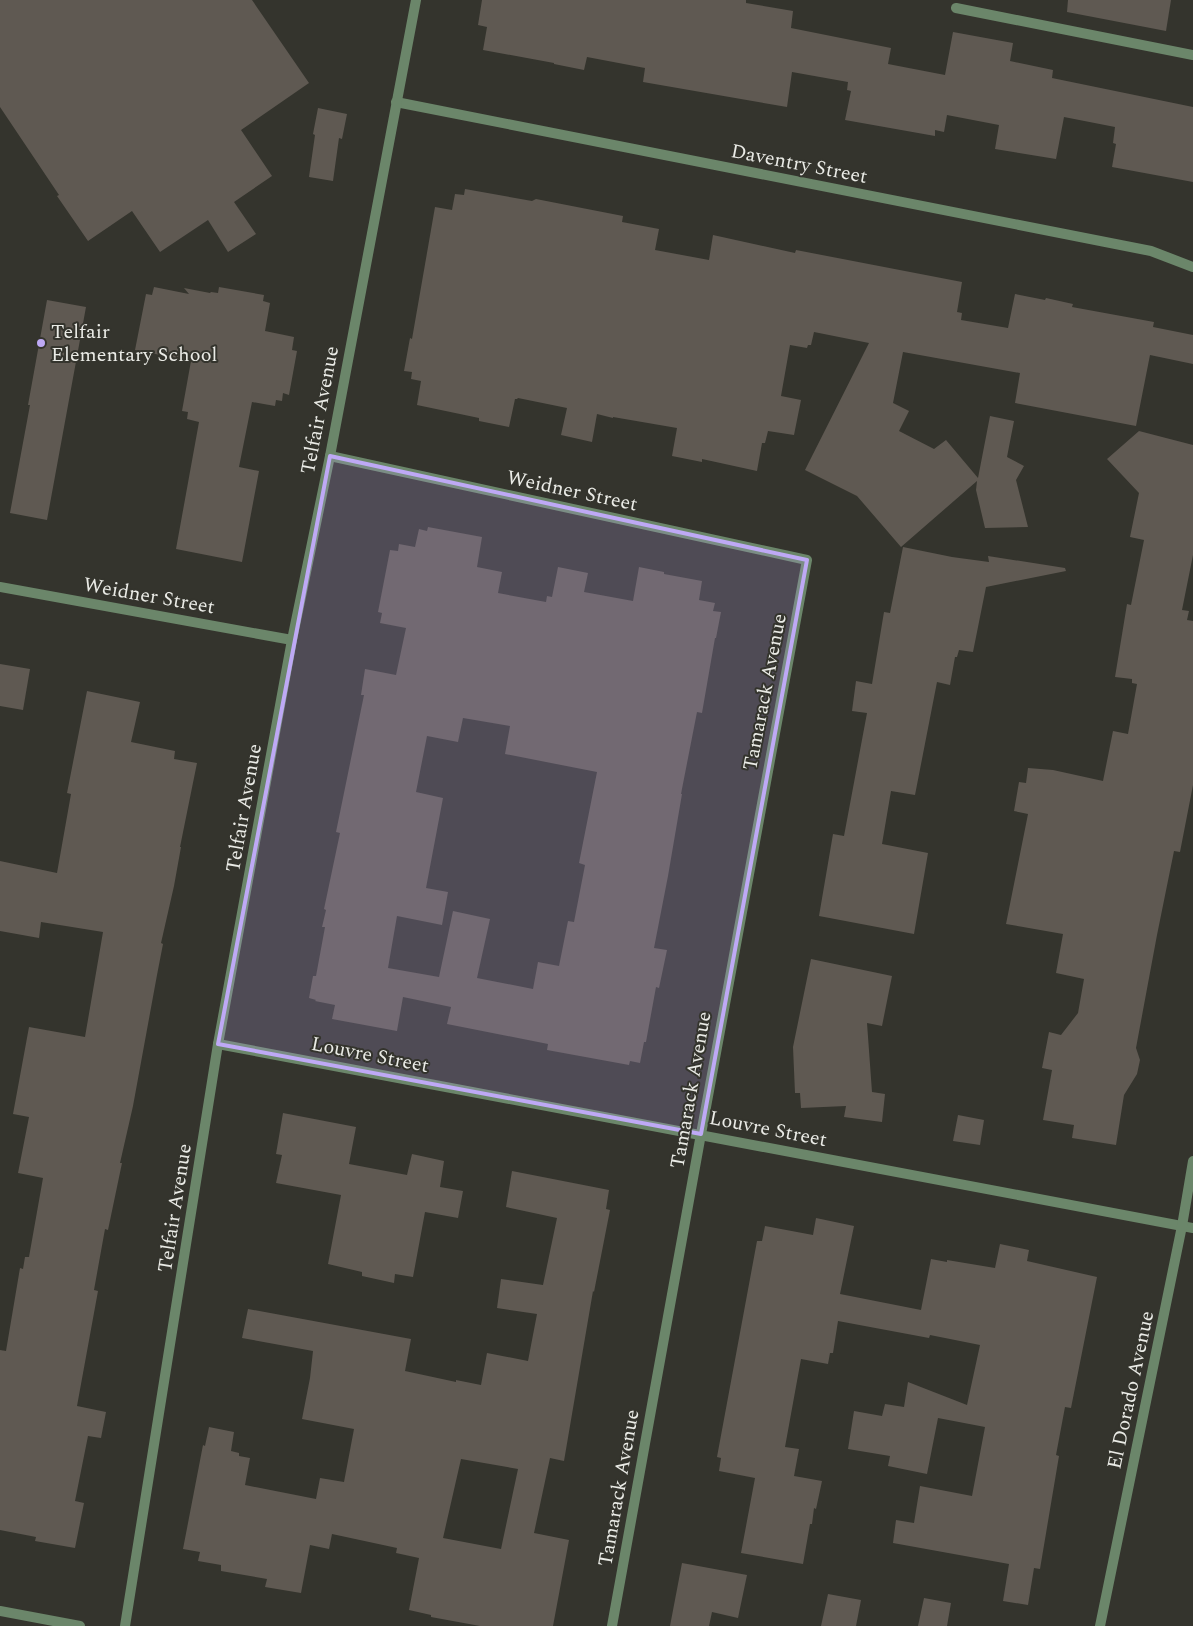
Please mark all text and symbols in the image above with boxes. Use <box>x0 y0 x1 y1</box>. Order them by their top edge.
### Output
street label: Daventry Street <box>728 136 870 192</box>
place label: Telfair Elementary School <box>51 317 217 370</box>
marker: Telfair Elementary School <box>35 337 47 349</box>
street label: Telfair Avenue <box>293 343 347 477</box>
street label: Weidner Street <box>504 462 640 520</box>
street label: Weidner Street <box>81 570 217 622</box>
street label: Tamarack Avenue <box>735 611 795 773</box>
street label: Telfair Avenue <box>218 741 270 875</box>
street label: Tamarack Avenue <box>662 1009 720 1171</box>
street label: Louvre Street <box>309 1029 431 1081</box>
street label: Louvre Street <box>707 1103 829 1155</box>
street label: Telfair Avenue <box>150 1142 200 1274</box>
street label: El Dorado Avenue <box>1100 1308 1162 1472</box>
street label: Tamarack Avenue <box>590 1407 648 1569</box>

